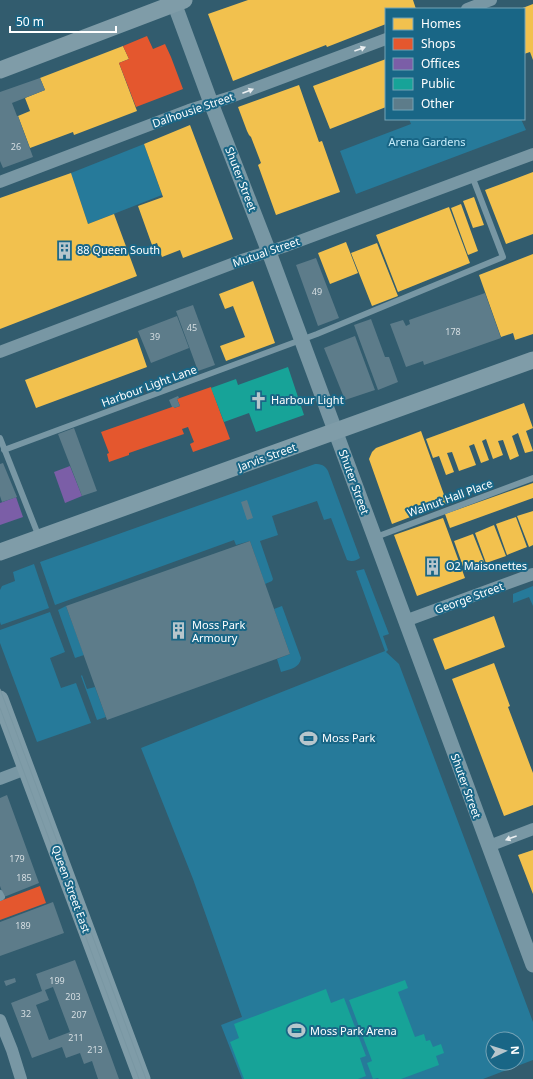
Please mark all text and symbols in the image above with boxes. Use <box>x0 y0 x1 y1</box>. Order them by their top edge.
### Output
scale bar <box>10 8 116 34</box>
legend <box>385 8 525 120</box>
text: 50 m <box>16 13 44 30</box>
text: Homes <box>421 15 461 32</box>
text: Shops <box>421 35 456 52</box>
one-way arrow <box>354 45 366 51</box>
text: Offices <box>421 55 460 72</box>
text: Public <box>421 75 455 92</box>
one-way arrow <box>242 87 254 93</box>
street label: Dalhousie Street <box>150 89 236 130</box>
text: Other <box>421 95 454 112</box>
park label: Arena Gardens <box>389 134 465 149</box>
house number: 26 <box>11 140 21 153</box>
street label: Shuter Street <box>222 144 261 213</box>
street label: Mutual Street <box>230 233 301 270</box>
building icon: 88 Queen South <box>54 240 74 260</box>
place label: 88 Queen South <box>77 242 160 257</box>
house number: 49 <box>312 285 322 298</box>
house number: 45 <box>187 321 197 334</box>
house number: 178 <box>445 325 461 338</box>
house number: 39 <box>150 330 160 343</box>
street label: Harbour Light Lane <box>99 361 199 410</box>
church icon: Harbour Light <box>248 390 268 410</box>
place label: Harbour Light <box>271 392 344 407</box>
street label: Jarvis Street <box>235 439 298 474</box>
street label: Shuter Street <box>336 447 373 516</box>
street label: Walnut Hall Place <box>405 475 494 520</box>
building icon: O2 Maisonettes <box>423 556 443 576</box>
place label: O2 Maisonettes <box>446 558 527 573</box>
street label: George Street <box>433 578 505 617</box>
place label: Moss Park Armoury <box>192 617 245 645</box>
building icon: Moss Park Armoury <box>169 621 189 641</box>
sports icon: Moss Park <box>299 728 319 748</box>
place label: Moss Park <box>322 730 375 745</box>
street label: Shuter Street <box>448 751 485 820</box>
one-way arrow <box>504 835 516 841</box>
street label: Queen Street East <box>49 843 94 935</box>
house number: 179 <box>9 852 25 865</box>
house number: 185 <box>16 871 32 884</box>
house number: 189 <box>15 919 31 932</box>
house number: 199 <box>49 974 65 987</box>
house number: 203 <box>65 990 81 1003</box>
house number: 32 <box>21 1007 31 1020</box>
house number: 207 <box>71 1008 87 1021</box>
sports icon: Moss Park Arena <box>287 1021 307 1041</box>
place label: Moss Park Arena <box>310 1023 397 1038</box>
house number: 211 <box>68 1031 84 1044</box>
north arrow <box>485 1031 525 1071</box>
house number: 213 <box>87 1043 103 1056</box>
text: N <box>508 1045 523 1055</box>

